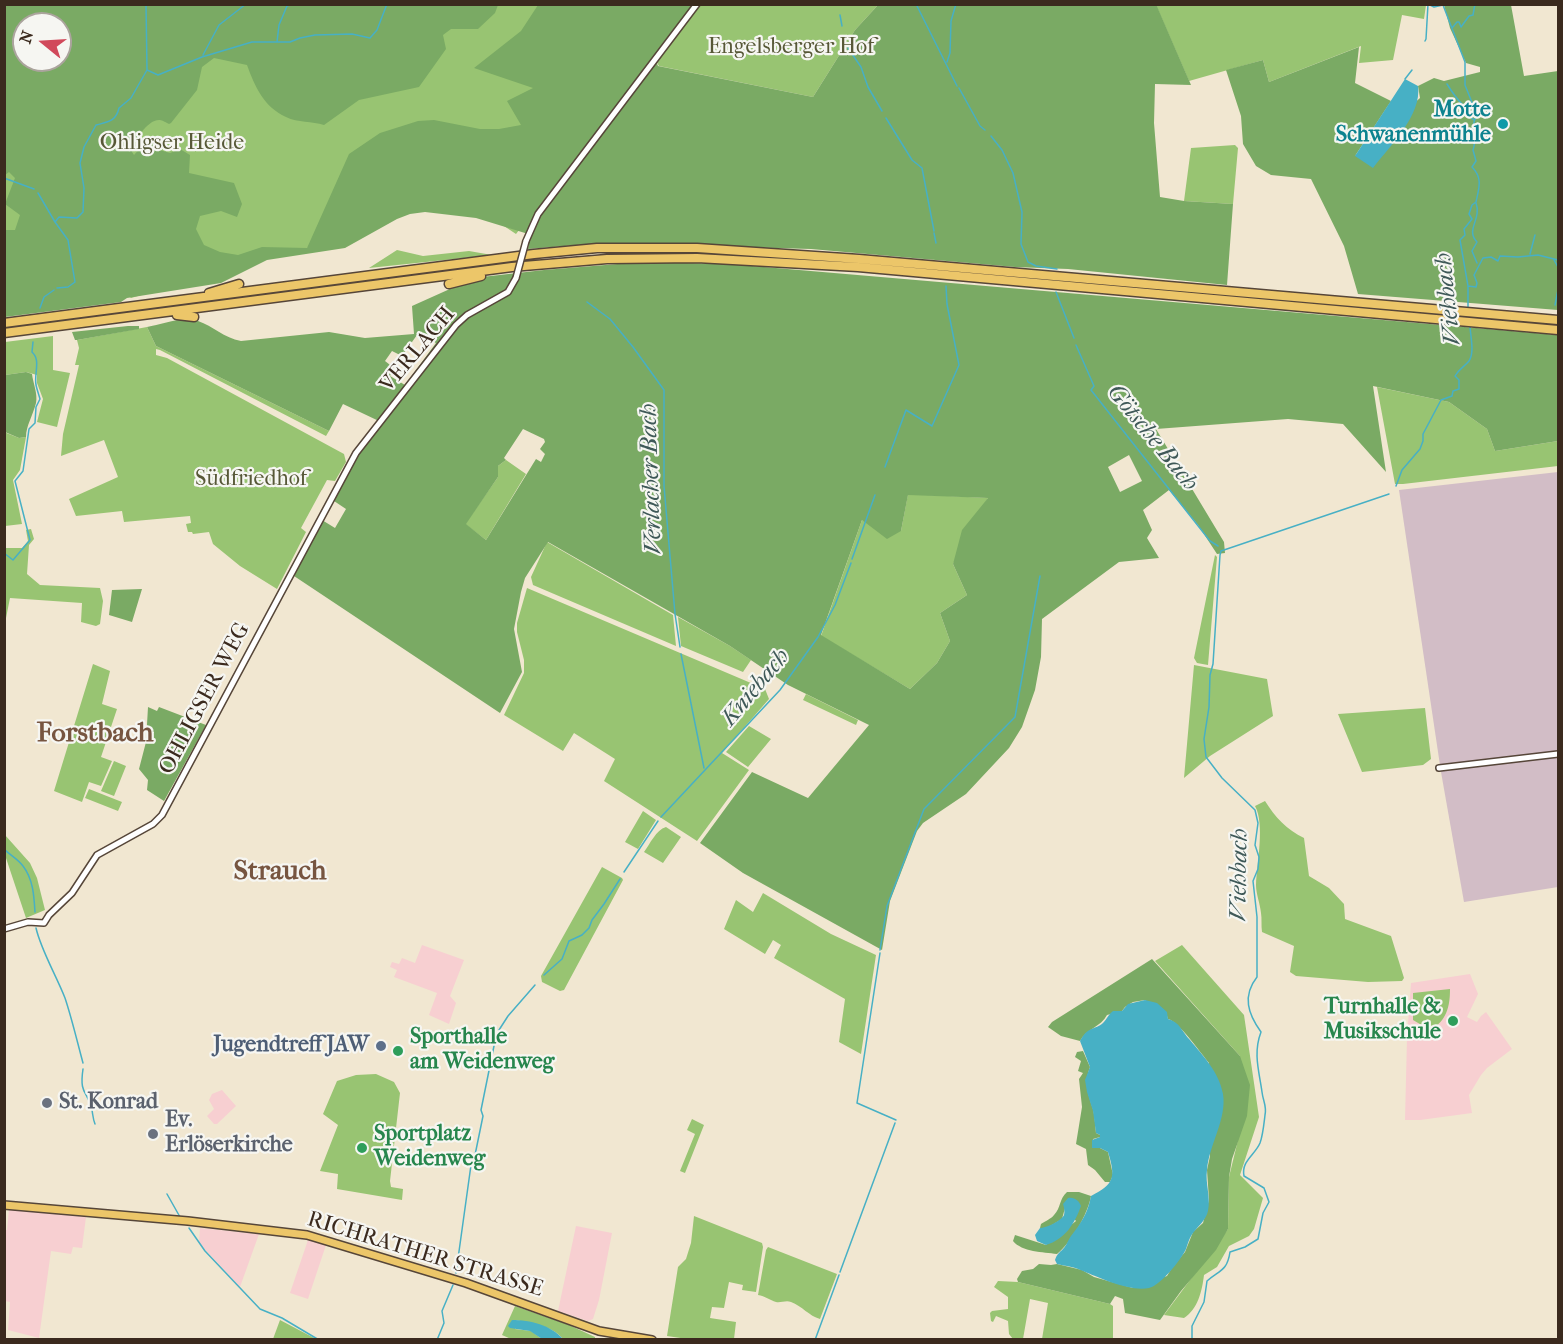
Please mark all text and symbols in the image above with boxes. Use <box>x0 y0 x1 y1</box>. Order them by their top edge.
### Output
north arrow <box>12 12 72 72</box>
text: N <box>15 28 37 46</box>
park label: Engelsberger Hof <box>708 35 874 61</box>
place label: Motte Schwanenmühle <box>1336 98 1491 150</box>
marker: Motte Schwanenmühle <box>1496 117 1510 131</box>
park label: Ohligser Heide <box>100 131 244 157</box>
water label: Viehbach <box>1430 251 1468 347</box>
street label: VERLACH <box>375 302 461 398</box>
water label: Götsche Bach <box>1100 379 1204 497</box>
water label: Verlacher Bach <box>635 403 669 555</box>
park label: Südfriedhof <box>195 467 307 493</box>
street label: OHLIGSER WEG <box>154 619 256 779</box>
water label: Kniebach <box>715 644 797 732</box>
district label: Forstbach <box>37 717 153 751</box>
water label: Viehbach <box>1225 828 1255 922</box>
district label: Strauch <box>234 855 326 889</box>
place label: Turnhalle & Musikschule <box>1324 995 1441 1046</box>
marker: Turnhalle & Musikschule <box>1446 1014 1460 1028</box>
place label: Sporthalle am Weidenweg <box>410 1025 554 1076</box>
place label: Jugendtreff JAW <box>213 1033 369 1059</box>
marker: Jugendtreff JAW <box>374 1039 388 1053</box>
marker: Sporthalle am Weidenweg <box>391 1044 405 1058</box>
place label: St. Konrad <box>59 1090 158 1116</box>
marker: St. Konrad <box>40 1096 54 1110</box>
place label: Ev. Erlöserkirche <box>165 1108 293 1160</box>
place label: Sportplatz Weidenweg <box>374 1122 485 1174</box>
marker: Ev. Erlöserkirche <box>146 1127 160 1141</box>
marker: Sportplatz Weidenweg <box>355 1141 369 1155</box>
street label: RICHRATHER STRASSE <box>304 1207 546 1303</box>

